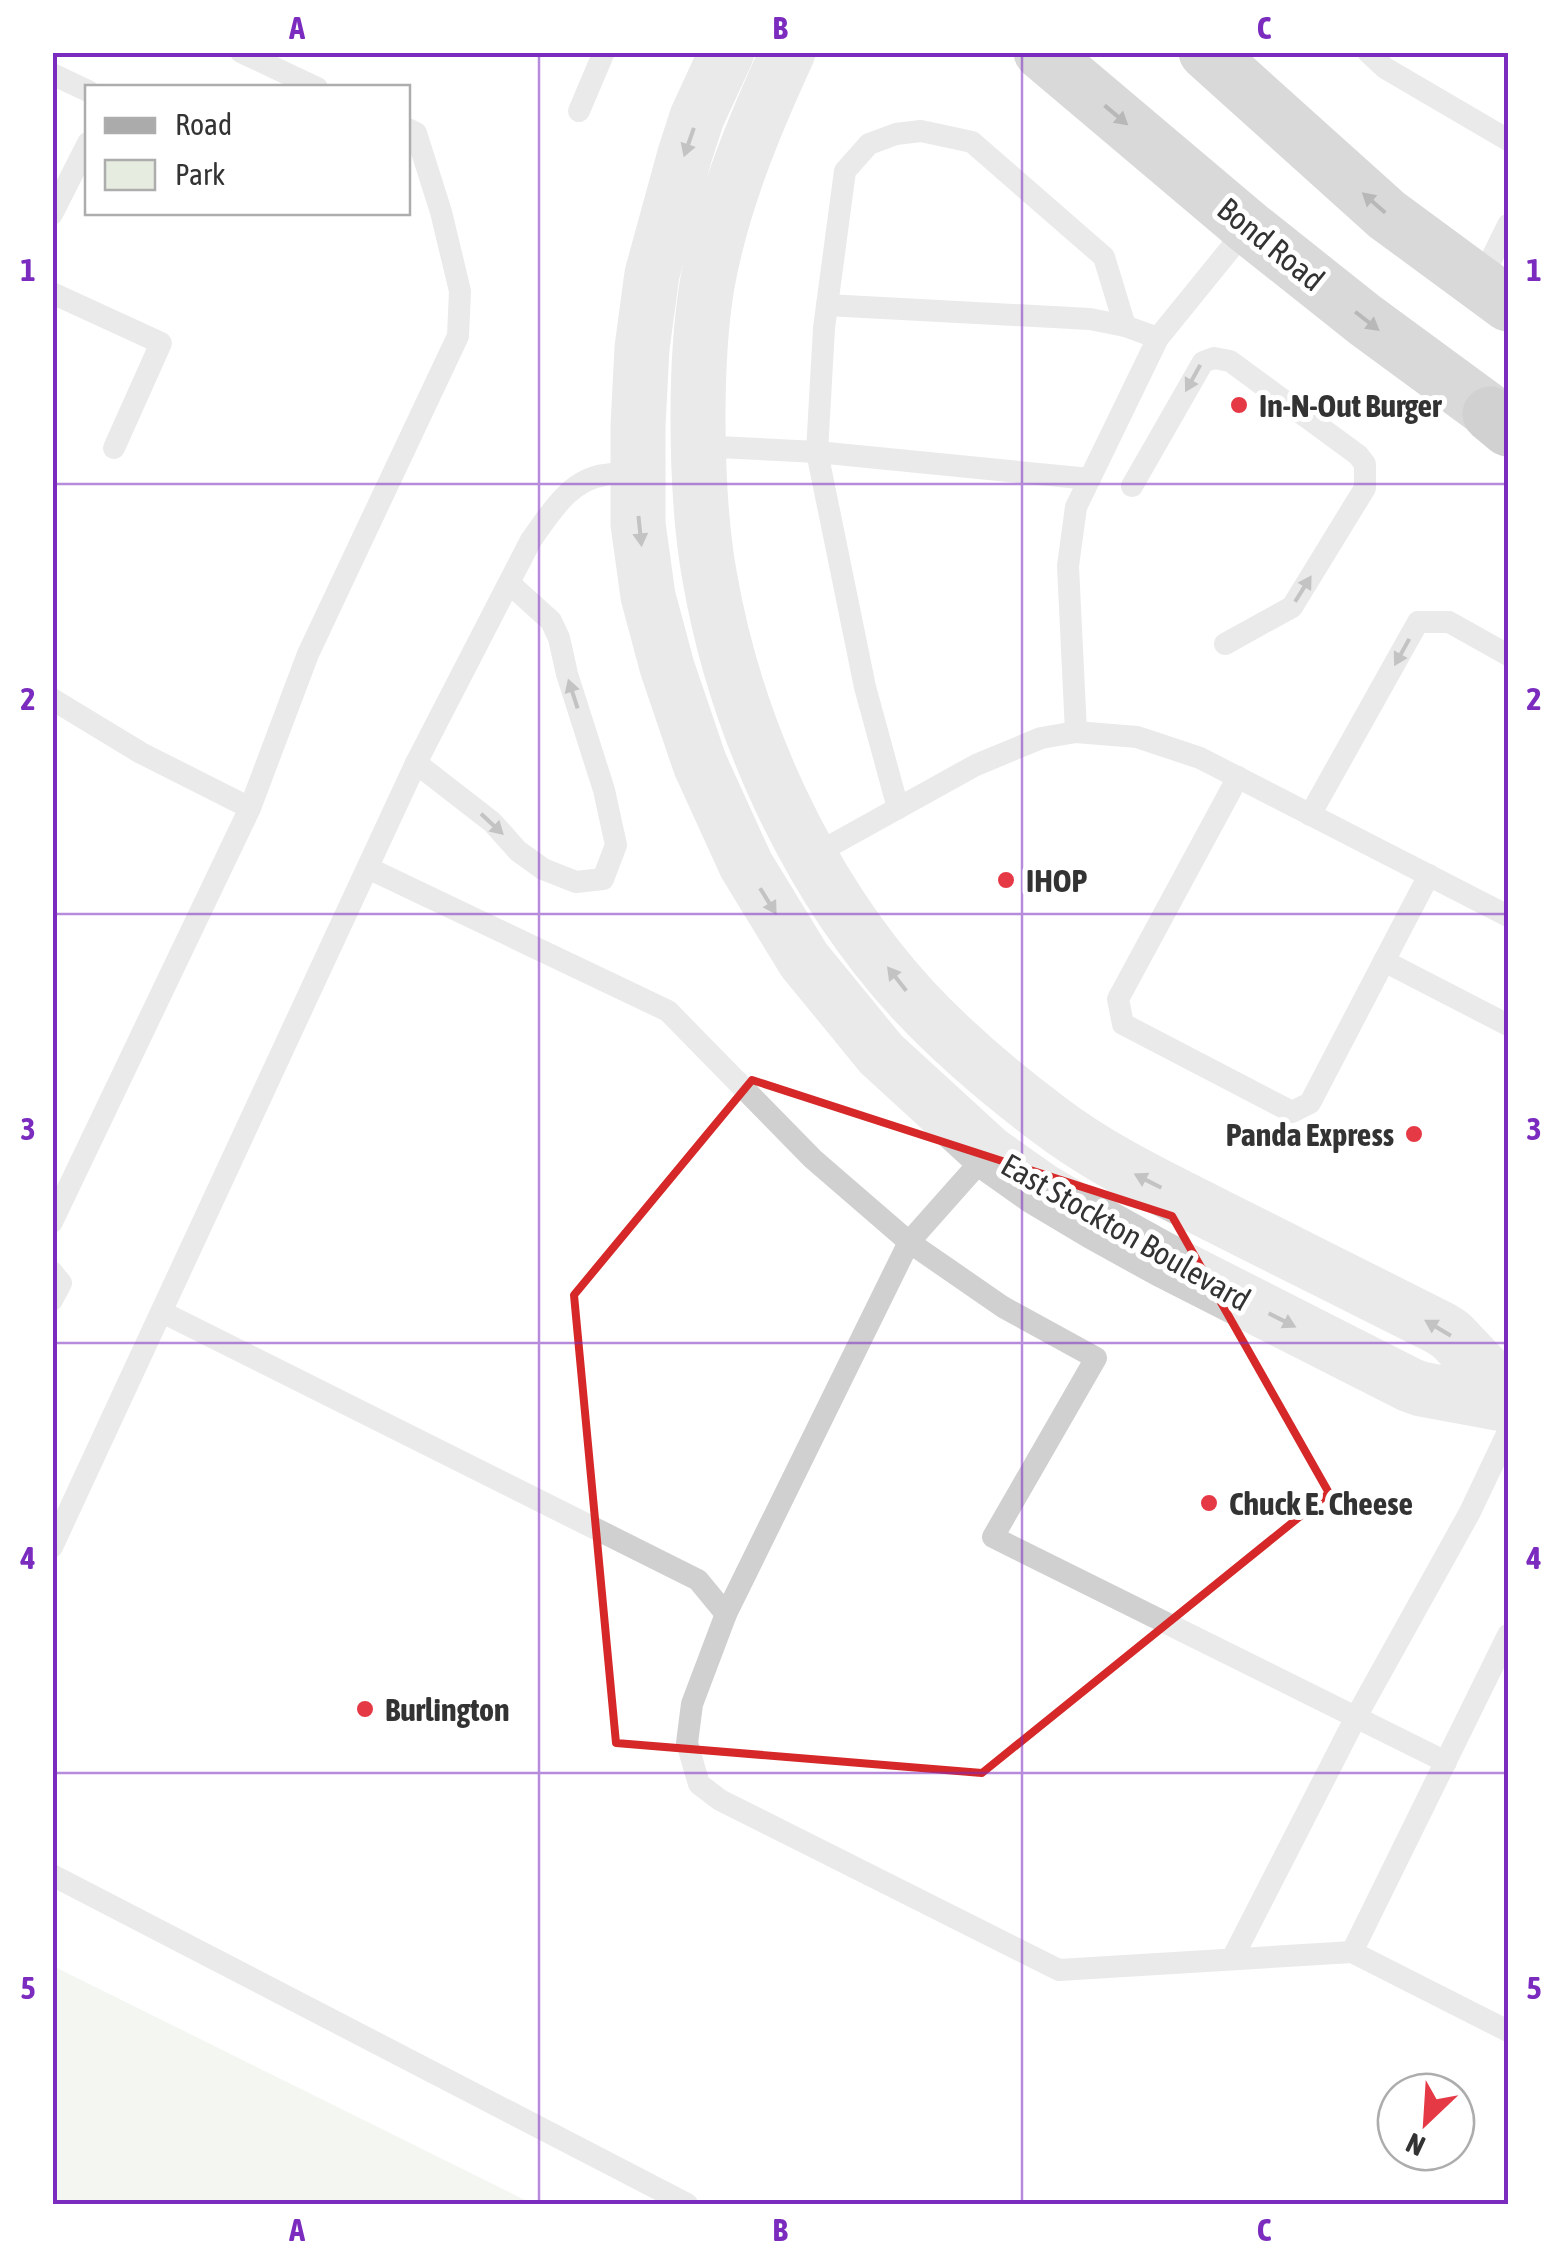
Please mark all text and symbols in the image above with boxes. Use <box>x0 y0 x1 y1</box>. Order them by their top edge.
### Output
text: A <box>288 9 305 46</box>
text: B <box>772 9 788 46</box>
text: C <box>1257 9 1272 46</box>
legend <box>85 85 410 215</box>
one-way arrow <box>1103 104 1128 126</box>
text: Road <box>175 107 232 141</box>
one-way arrow <box>680 128 695 158</box>
text: Park <box>175 157 225 191</box>
street label: Bond Road <box>1210 190 1332 298</box>
one-way arrow <box>1361 192 1386 214</box>
text: 1 <box>20 251 36 288</box>
text: 1 <box>1526 251 1542 288</box>
one-way arrow <box>1354 311 1380 331</box>
one-way arrow <box>1185 364 1202 393</box>
place label: In-N-Out Burger <box>1259 387 1442 424</box>
marker: In-N-Out Burger <box>1228 394 1250 416</box>
one-way arrow <box>632 516 648 547</box>
one-way arrow <box>1294 575 1311 603</box>
one-way arrow <box>1393 638 1411 666</box>
one-way arrow <box>565 678 580 708</box>
text: 2 <box>20 680 36 717</box>
text: 2 <box>1526 680 1542 717</box>
one-way arrow <box>480 812 504 835</box>
place label: IHOP <box>1026 862 1087 899</box>
marker: IHOP <box>995 869 1017 891</box>
one-way arrow <box>758 888 777 915</box>
one-way arrow <box>887 966 907 992</box>
text: 3 <box>20 1110 36 1147</box>
text: 3 <box>1526 1110 1542 1147</box>
place label: Panda Express <box>1226 1116 1394 1153</box>
marker: Panda Express <box>1403 1123 1425 1145</box>
street label: East Stockton Boulevard <box>995 1146 1257 1318</box>
one-way arrow <box>1134 1173 1163 1190</box>
one-way arrow <box>1268 1311 1297 1328</box>
one-way arrow <box>1424 1320 1452 1337</box>
place label: Chuck E. Cheese <box>1229 1485 1413 1522</box>
marker: Chuck E. Cheese <box>1198 1492 1220 1514</box>
text: 4 <box>19 1539 36 1576</box>
text: 4 <box>1525 1539 1542 1576</box>
place label: Burlington <box>385 1691 510 1728</box>
marker: Burlington <box>354 1698 376 1720</box>
text: 5 <box>20 1969 36 2006</box>
text: 5 <box>1526 1969 1542 2006</box>
north arrow <box>1376 2072 1476 2172</box>
text: N <box>1401 2127 1430 2163</box>
text: A <box>288 2211 305 2248</box>
text: B <box>772 2211 788 2248</box>
text: C <box>1257 2211 1272 2248</box>

